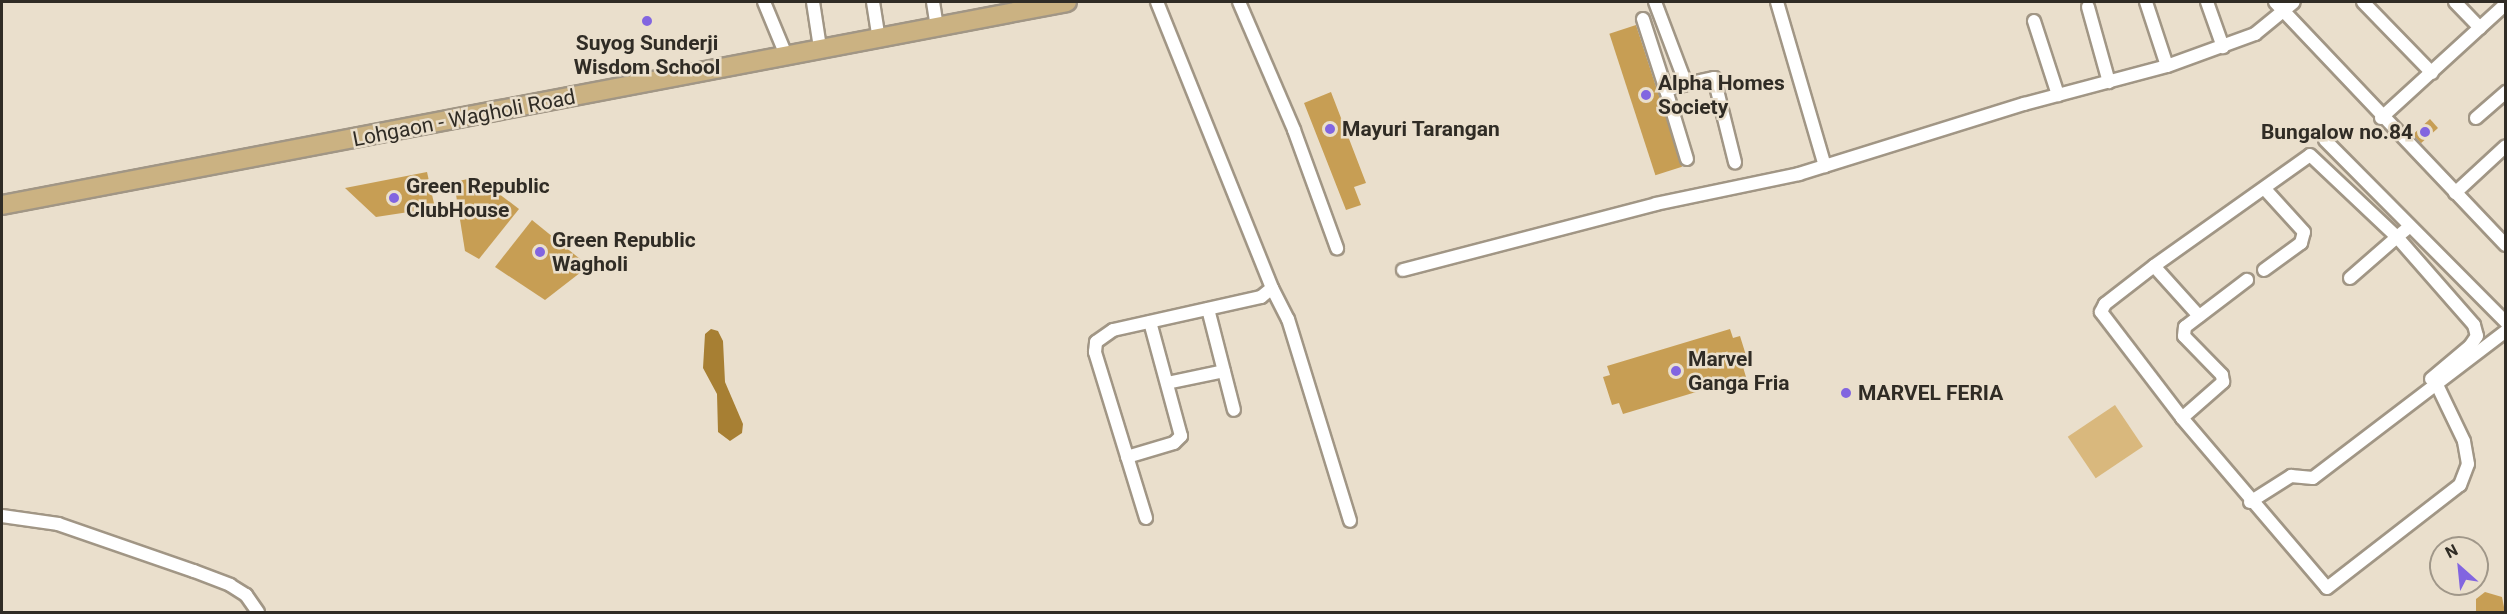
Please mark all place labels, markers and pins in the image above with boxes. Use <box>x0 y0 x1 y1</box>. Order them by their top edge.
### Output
marker: Suyog Sunderji Wisdom School <box>640 14 654 28</box>
place label: Suyog Sunderji Wisdom School <box>574 30 720 80</box>
place label: Alpha Homes Society <box>1658 70 1785 120</box>
marker: Alpha Homes Society <box>1639 88 1653 102</box>
place label: Mayuri Tarangan <box>1342 116 1500 142</box>
place label: Bungalow no.84 <box>2261 119 2413 145</box>
marker: Mayuri Tarangan <box>1323 122 1337 136</box>
marker: Bungalow no.84 <box>2418 125 2432 139</box>
place label: Green Republic ClubHouse <box>406 173 550 223</box>
marker: Green Republic ClubHouse <box>387 191 401 205</box>
place label: Green Republic Wagholi <box>552 227 696 277</box>
marker: Green Republic Wagholi <box>533 245 547 259</box>
place label: Marvel Ganga Fria <box>1688 346 1790 396</box>
marker: Marvel Ganga Fria <box>1669 364 1683 378</box>
place label: MARVEL FERIA <box>1858 380 2003 406</box>
marker: MARVEL FERIA <box>1839 386 1853 400</box>

